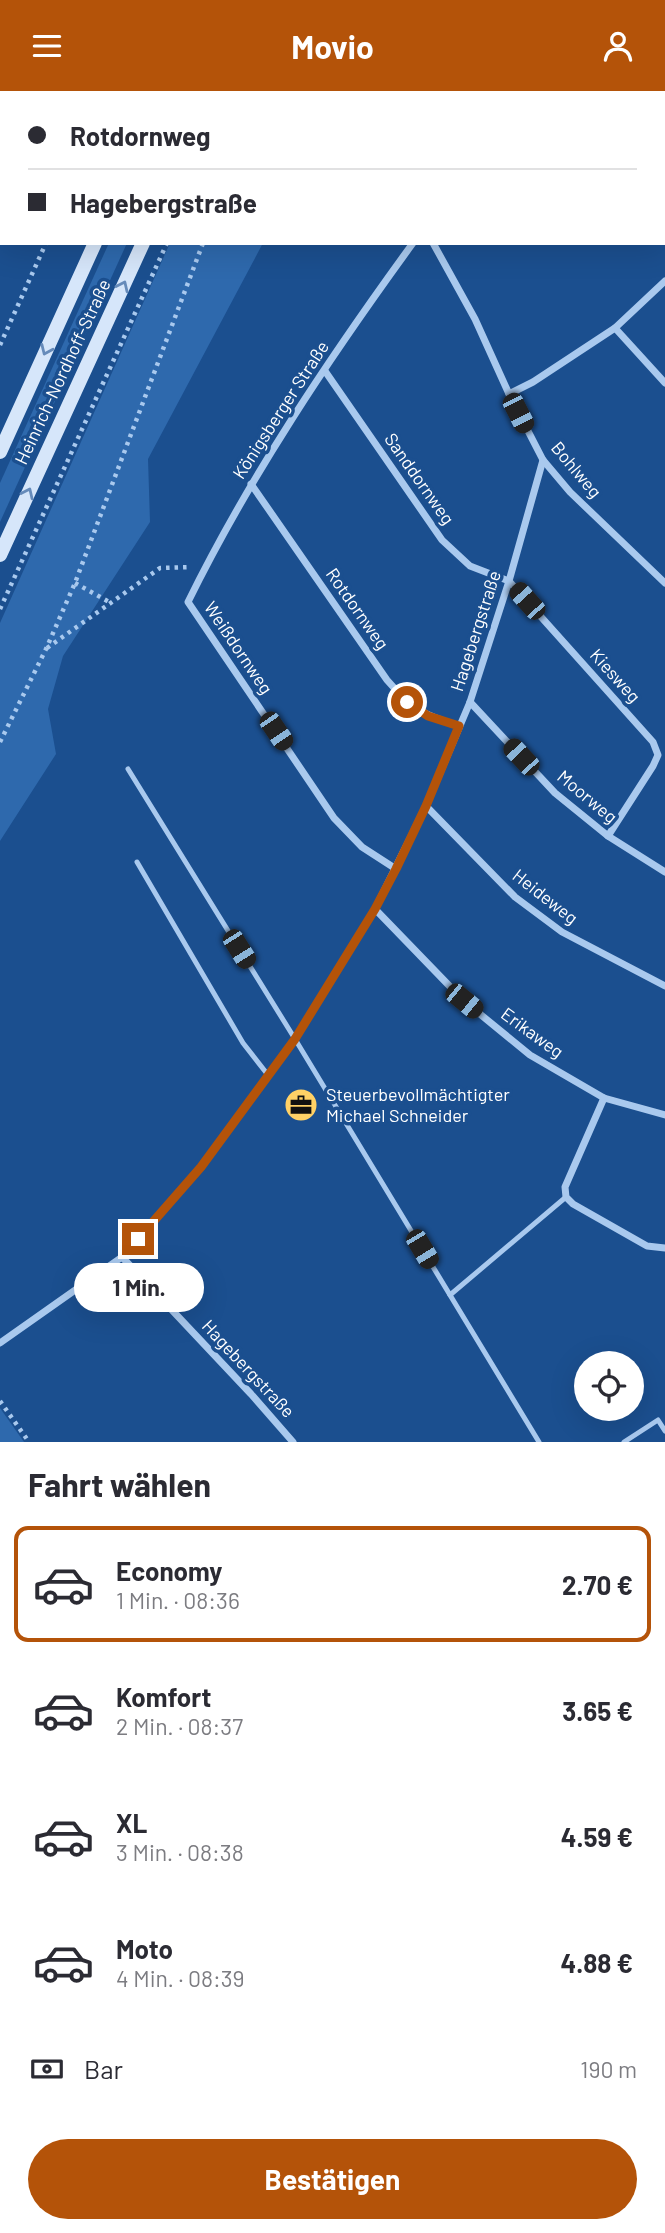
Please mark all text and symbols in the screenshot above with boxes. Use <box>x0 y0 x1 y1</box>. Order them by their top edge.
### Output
icon: menu <box>28 27 66 65</box>
text: Movio <box>291 27 374 65</box>
icon: person <box>599 27 637 65</box>
text: Rotdornweg <box>70 120 211 151</box>
text: Hagebergstraße <box>70 187 257 218</box>
street label: Heinrich-Nordhoff-Straße <box>9 275 115 468</box>
one-way arrow <box>115 281 129 293</box>
street label: Königsberger Straße <box>227 336 333 483</box>
one-way arrow <box>40 343 54 355</box>
car <box>500 390 537 436</box>
street label: Sanddornweg <box>380 428 459 528</box>
street label: Bohlweg <box>547 437 607 502</box>
one-way arrow <box>20 488 34 500</box>
street label: Rotdornweg <box>322 563 394 653</box>
street label: Hagebergstraße <box>445 567 505 694</box>
car <box>506 578 549 624</box>
street label: Weißdornweg <box>200 597 278 698</box>
street label: Kiesweg <box>586 644 646 707</box>
route start <box>391 686 423 718</box>
car <box>256 708 297 754</box>
car <box>499 734 544 780</box>
street label: Moorweg <box>553 765 622 828</box>
street label: Heideweg <box>508 864 583 929</box>
car <box>219 926 260 972</box>
car <box>442 980 487 1022</box>
street label: Erikaweg <box>497 1002 568 1062</box>
place label: Steuerbevollmächtigter Michael Schneider <box>326 1083 510 1126</box>
office icon: Steuerbevollmächtigter Michael Schneider <box>282 1086 320 1124</box>
route end <box>122 1223 154 1255</box>
car <box>403 1226 442 1272</box>
callout: 1 Min. <box>73 1263 203 1313</box>
text: 1 Min. <box>112 1273 166 1301</box>
street label: Hagebergstraße <box>198 1315 300 1422</box>
map controls <box>574 1351 644 1421</box>
button: locate <box>574 1351 644 1421</box>
text: Fahrt wählen <box>28 1465 211 1503</box>
icon: car <box>32 1553 95 1616</box>
text: Economy <box>116 1555 222 1586</box>
text: 2.70 € <box>562 1569 633 1600</box>
text: 1 Min. · 08:36 <box>116 1586 240 1614</box>
icon: car <box>32 1679 95 1742</box>
text: Komfort <box>116 1681 211 1712</box>
text: 3.65 € <box>562 1695 633 1726</box>
text: 2 Min. · 08:37 <box>116 1712 243 1740</box>
icon: car <box>32 1805 95 1868</box>
text: XL <box>116 1807 147 1838</box>
text: 4.59 € <box>561 1821 633 1852</box>
text: 3 Min. · 08:38 <box>116 1838 244 1866</box>
icon: car <box>32 1931 95 1994</box>
text: Moto <box>116 1933 173 1964</box>
text: 4.88 € <box>560 1947 633 1978</box>
text: 4 Min. · 08:39 <box>116 1964 245 1992</box>
icon: cash <box>28 2050 66 2088</box>
text: Bar <box>84 2053 123 2084</box>
text: 190 m <box>580 2055 637 2083</box>
button: Bestätigen <box>28 2139 637 2219</box>

